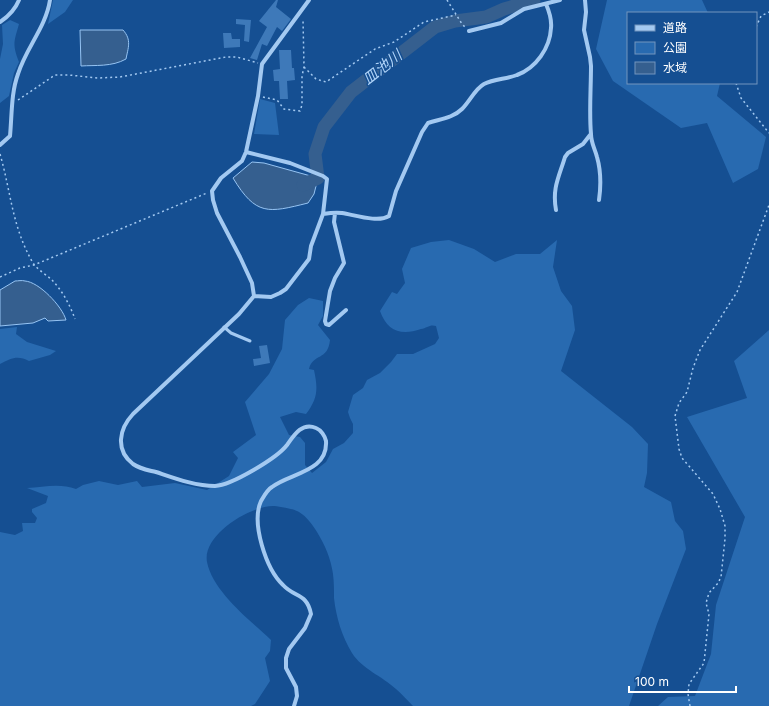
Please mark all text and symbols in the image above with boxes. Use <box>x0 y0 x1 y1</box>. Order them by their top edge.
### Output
legend <box>627 12 757 84</box>
text: 道路 <box>663 20 687 35</box>
text: 公園 <box>663 40 687 55</box>
water label: 皿池川 <box>358 44 407 88</box>
text: 水域 <box>663 60 687 75</box>
scale bar <box>629 668 736 694</box>
text: 100 m <box>635 674 669 689</box>

